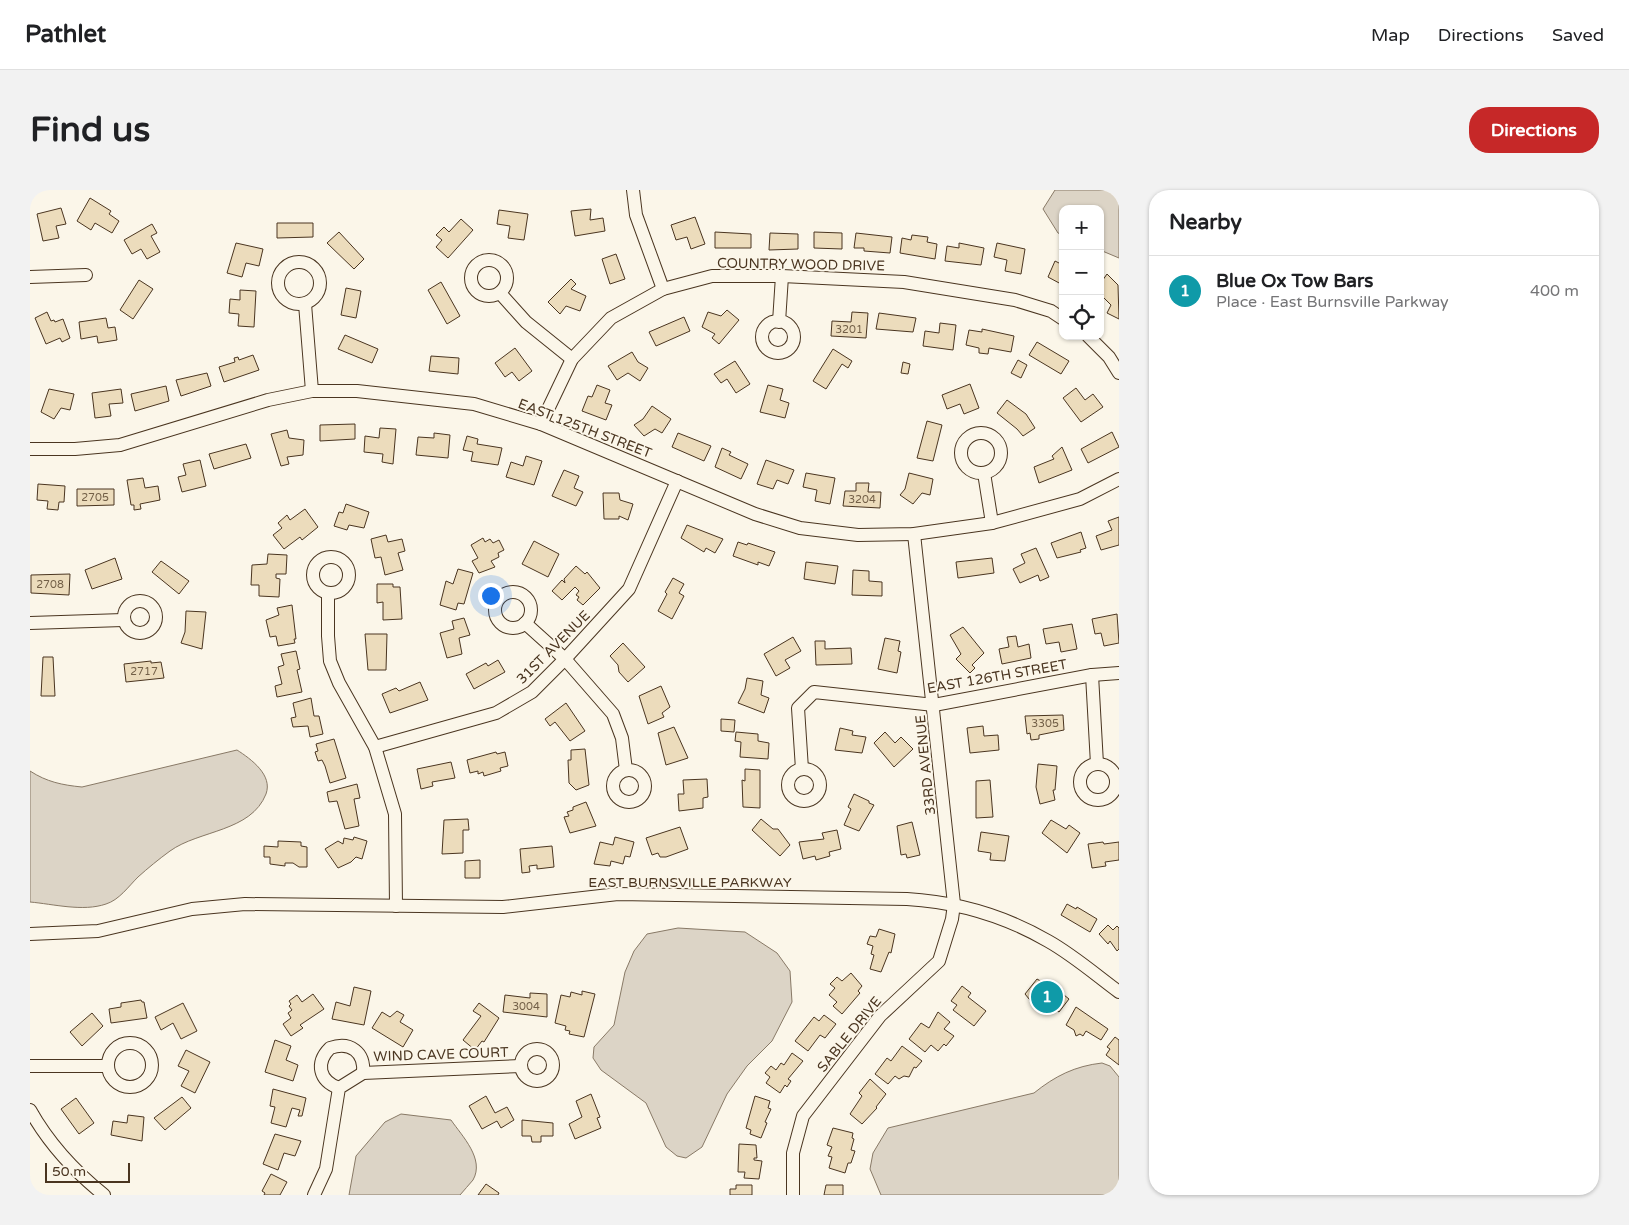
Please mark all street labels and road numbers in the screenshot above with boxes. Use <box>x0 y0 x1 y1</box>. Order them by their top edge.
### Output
street label: COUNTRY WOOD DRIVE <box>717 255 885 274</box>
street label: EAST 125TH STREET <box>516 395 654 462</box>
street label: 31ST AVENUE <box>513 607 594 688</box>
street label: EAST 126TH STREET <box>926 656 1069 697</box>
street label: 33RD AVENUE <box>912 714 939 816</box>
street label: EAST BURNSVILLE PARKWAY <box>588 874 792 891</box>
street label: SABLE DRIVE <box>814 993 885 1076</box>
street label: WIND CAVE COURT <box>373 1044 509 1065</box>

